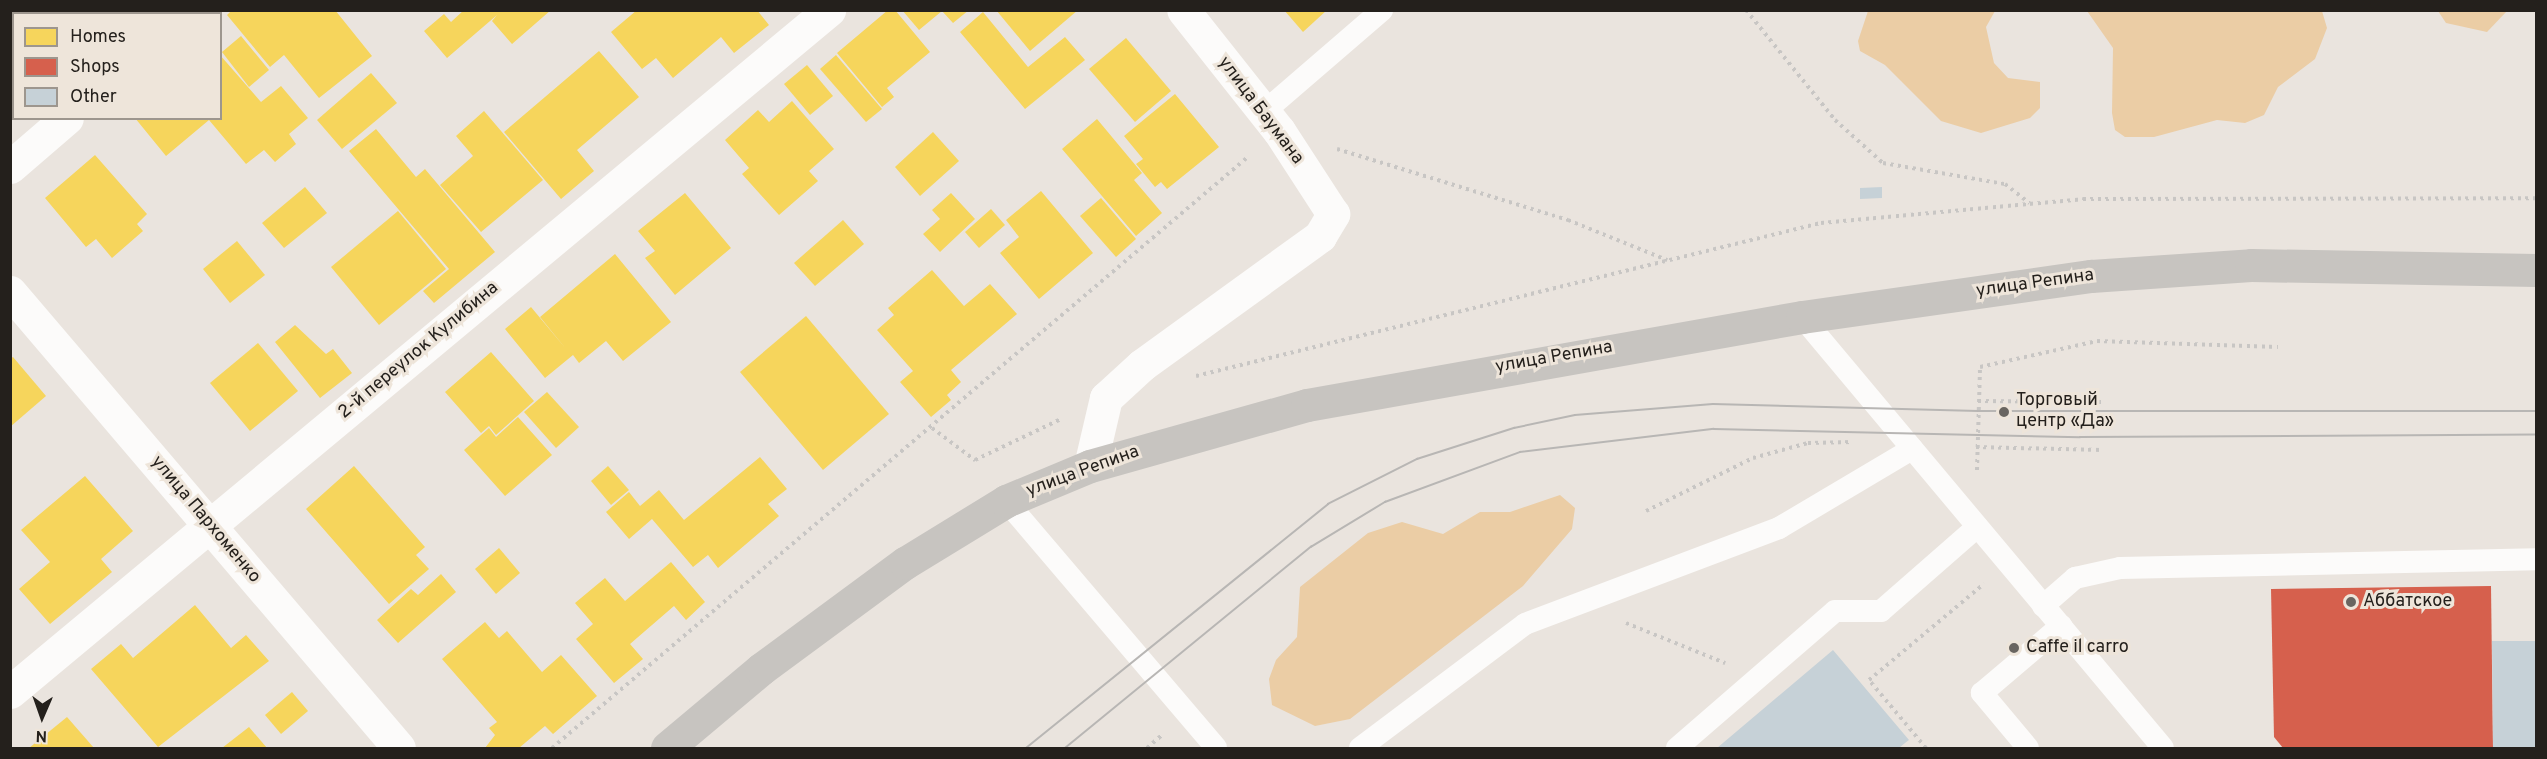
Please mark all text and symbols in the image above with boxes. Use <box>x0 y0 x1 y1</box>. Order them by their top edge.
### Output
legend <box>12 12 222 120</box>
text: Homes <box>70 26 126 49</box>
street label: улица Баумана <box>1213 53 1307 169</box>
text: Shops <box>70 56 120 79</box>
text: Other <box>70 86 117 109</box>
street label: улица Репина <box>1975 265 2095 303</box>
street label: 2-й переулок Кулибина <box>335 278 503 424</box>
street label: улица Репина <box>1494 337 1614 379</box>
place label: Торговый центр «Да» <box>2016 391 2114 434</box>
marker: Торговый центр «Да» <box>1997 405 2011 419</box>
street label: улица Репина <box>1024 442 1142 502</box>
street label: улица Пархоменко <box>145 452 265 588</box>
place label: Аббатское <box>2363 591 2452 613</box>
marker: Аббатское <box>2344 595 2358 609</box>
place label: Caffe il carro <box>2026 637 2129 659</box>
marker: Caffe il carro <box>2007 641 2021 655</box>
north arrow <box>12 687 72 747</box>
text: N <box>35 725 47 745</box>

